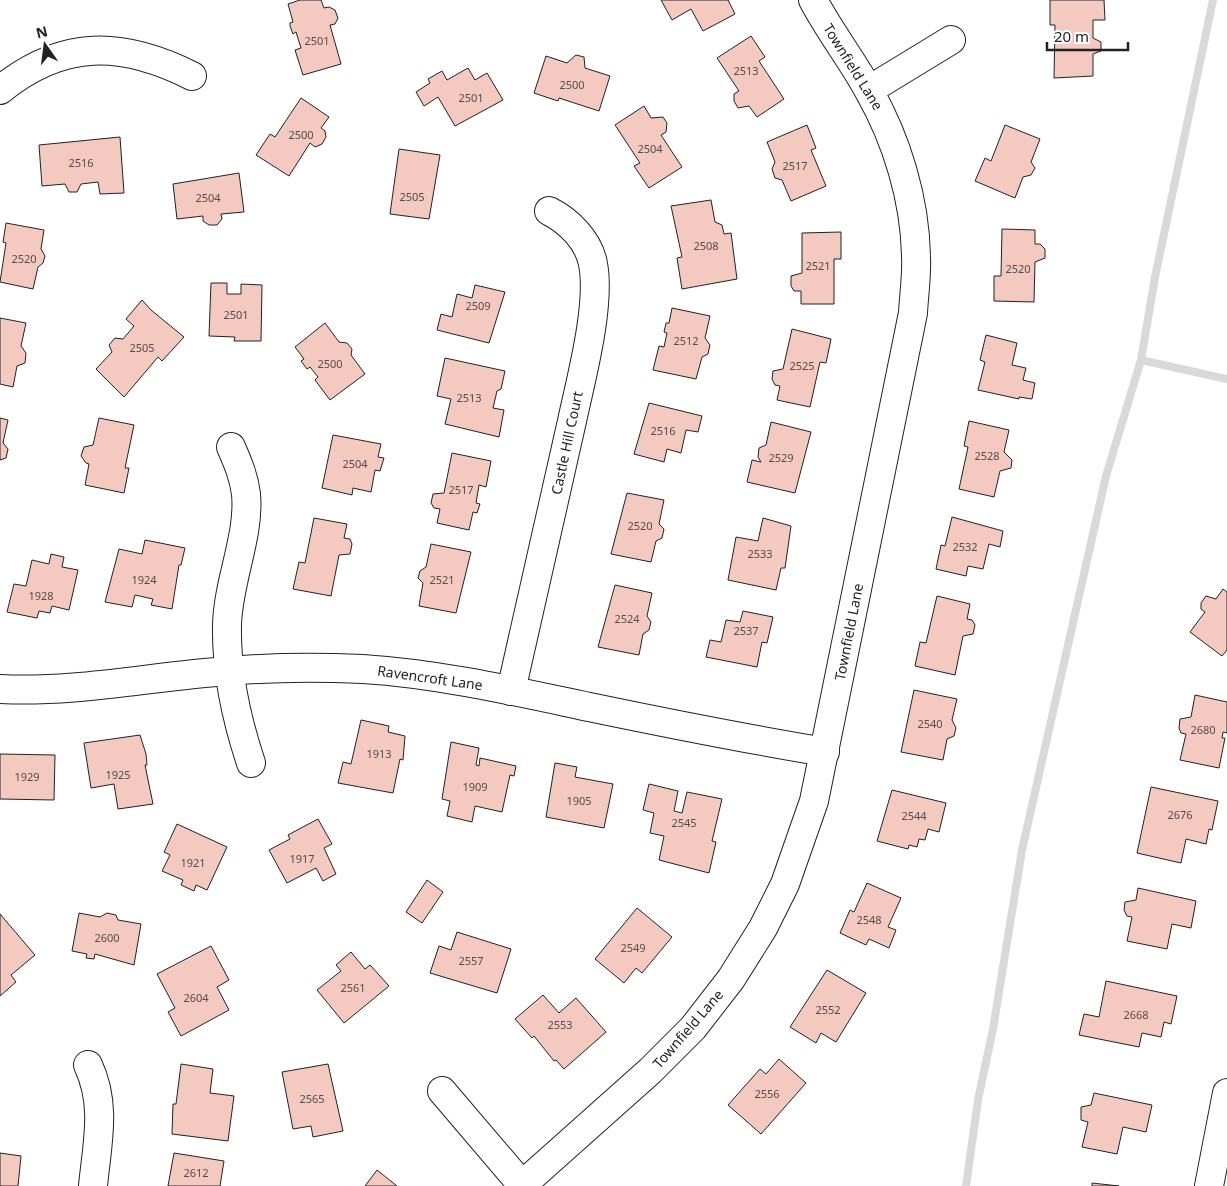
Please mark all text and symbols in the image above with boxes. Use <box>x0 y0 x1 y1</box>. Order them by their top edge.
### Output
north arrow <box>20 20 70 70</box>
street label: Townfield Lane <box>819 20 888 114</box>
scale bar <box>1047 20 1128 52</box>
text: N <box>34 21 50 42</box>
text: 20 m <box>1054 26 1089 46</box>
house number: 2501 <box>304 33 330 48</box>
house number: 2513 <box>733 63 759 78</box>
house number: 2500 <box>559 77 585 92</box>
house number: 2501 <box>458 90 484 105</box>
house number: 2500 <box>288 127 314 142</box>
house number: 2504 <box>637 141 663 156</box>
house number: 2516 <box>68 155 94 170</box>
house number: 2517 <box>782 158 808 173</box>
house number: 2505 <box>399 189 425 204</box>
house number: 2504 <box>195 190 221 205</box>
house number: 2508 <box>693 238 719 253</box>
house number: 2520 <box>11 251 37 266</box>
house number: 2521 <box>805 258 831 273</box>
house number: 2520 <box>1005 261 1031 276</box>
house number: 2509 <box>465 298 491 313</box>
house number: 2501 <box>223 307 249 322</box>
house number: 2512 <box>673 333 699 348</box>
house number: 2505 <box>129 340 155 355</box>
house number: 2500 <box>317 356 343 371</box>
house number: 2525 <box>789 358 815 373</box>
street label: Castle Hill Court <box>546 389 587 496</box>
house number: 2513 <box>456 390 482 405</box>
house number: 2516 <box>650 423 676 438</box>
house number: 2528 <box>974 448 1000 463</box>
house number: 2529 <box>768 450 794 465</box>
house number: 2504 <box>342 456 368 471</box>
house number: 2517 <box>448 482 474 497</box>
house number: 2520 <box>627 518 653 533</box>
house number: 2532 <box>952 539 978 554</box>
house number: 2533 <box>747 546 773 561</box>
house number: 1924 <box>131 572 157 587</box>
house number: 2521 <box>429 572 455 587</box>
street label: Townfield Lane <box>830 582 867 682</box>
house number: 1928 <box>28 588 54 603</box>
house number: 2524 <box>614 611 640 626</box>
house number: 2537 <box>733 623 759 638</box>
street label: Ravencroft Lane <box>376 661 484 694</box>
house number: 2540 <box>917 716 943 731</box>
house number: 2680 <box>1190 722 1216 737</box>
house number: 1913 <box>366 746 392 761</box>
house number: 1925 <box>105 767 131 782</box>
house number: 1929 <box>14 769 40 784</box>
house number: 1909 <box>462 779 488 794</box>
house number: 1905 <box>566 793 592 808</box>
house number: 2676 <box>1167 807 1193 822</box>
house number: 2544 <box>901 808 927 823</box>
house number: 2545 <box>671 815 697 830</box>
house number: 1917 <box>289 851 315 866</box>
house number: 1921 <box>180 855 206 870</box>
house number: 2548 <box>856 912 882 927</box>
house number: 2600 <box>94 930 120 945</box>
house number: 2549 <box>620 940 646 955</box>
house number: 2557 <box>458 953 484 968</box>
house number: 2561 <box>340 980 366 995</box>
street label: Townfield Lane <box>648 985 727 1072</box>
house number: 2604 <box>183 990 209 1005</box>
house number: 2552 <box>815 1002 841 1017</box>
house number: 2668 <box>1123 1007 1149 1022</box>
house number: 2553 <box>547 1017 573 1032</box>
house number: 2556 <box>754 1086 780 1101</box>
house number: 2565 <box>299 1091 325 1106</box>
house number: 2612 <box>183 1165 209 1180</box>

